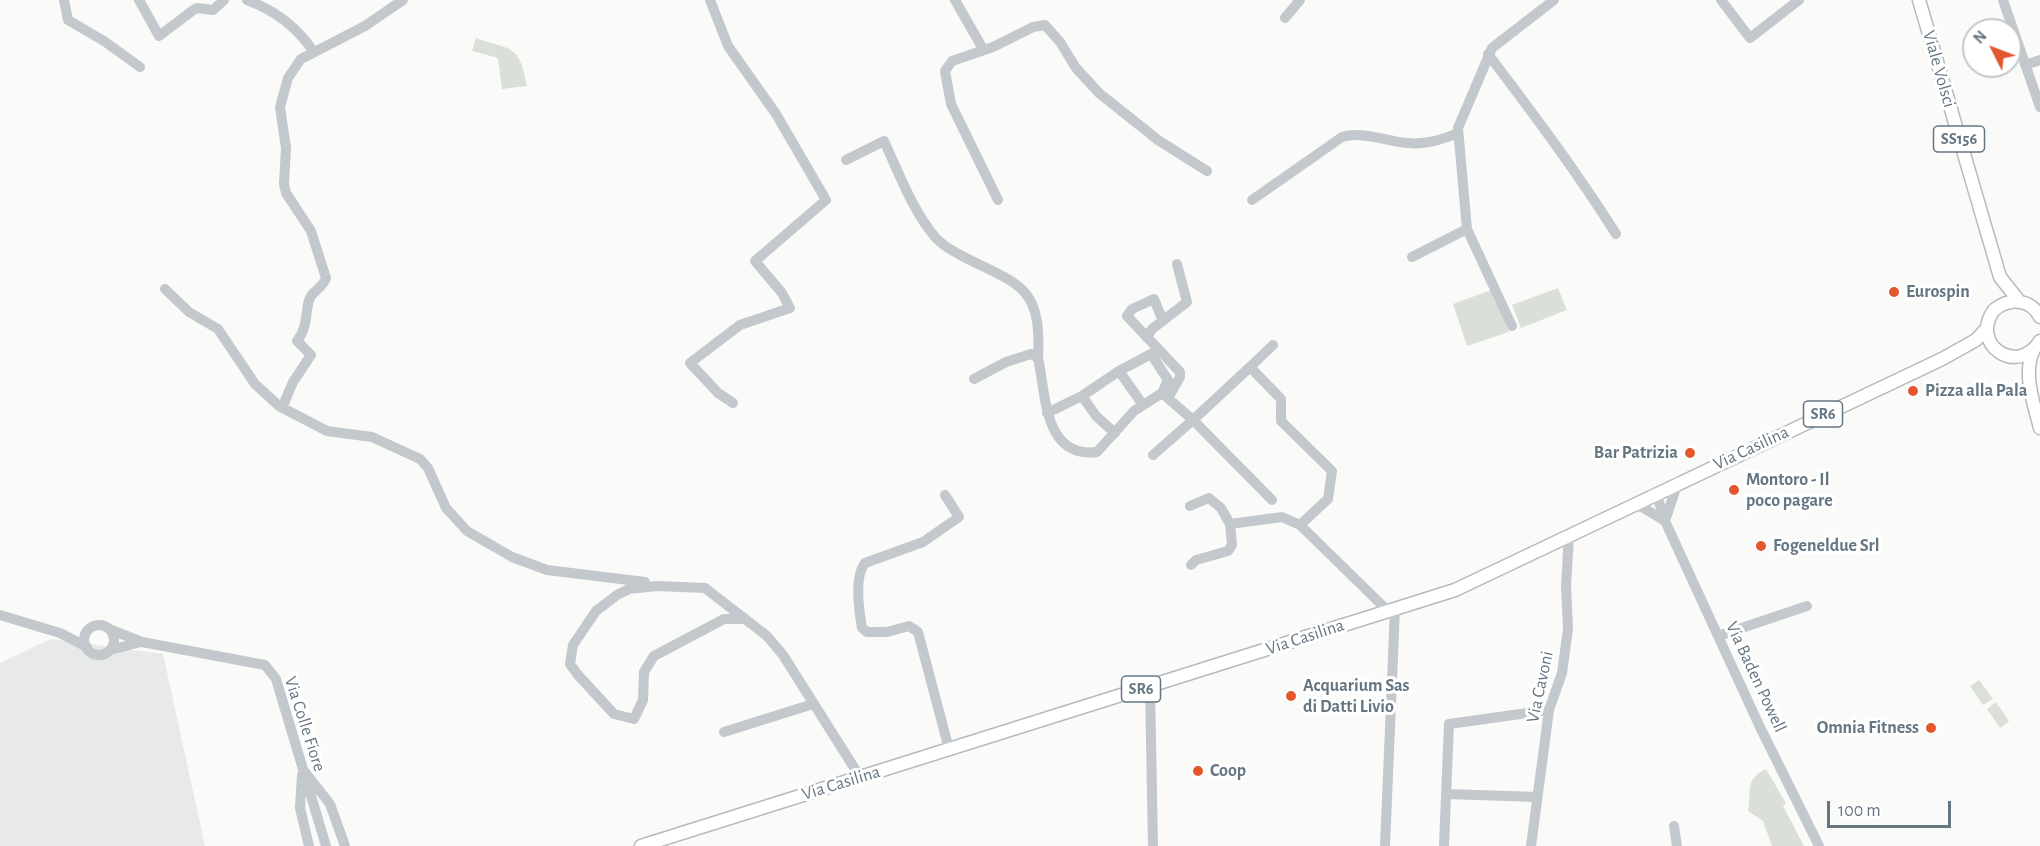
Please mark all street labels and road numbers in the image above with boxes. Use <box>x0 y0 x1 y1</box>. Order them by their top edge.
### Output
street label: Viale Volsci <box>1918 28 1960 110</box>
road number: SS156 <box>1934 126 1984 152</box>
road number: SR6 <box>1804 401 1842 427</box>
street label: Via Casilina <box>1710 421 1792 475</box>
street label: Via Casilina <box>1263 614 1347 660</box>
street label: Via Baden Powell <box>1721 618 1791 736</box>
street label: Via Cavoni <box>1522 649 1558 725</box>
street label: Via Colle Fiore <box>279 674 331 774</box>
road number: SR6 <box>1122 676 1160 702</box>
street label: Via Casilina <box>799 761 883 805</box>

